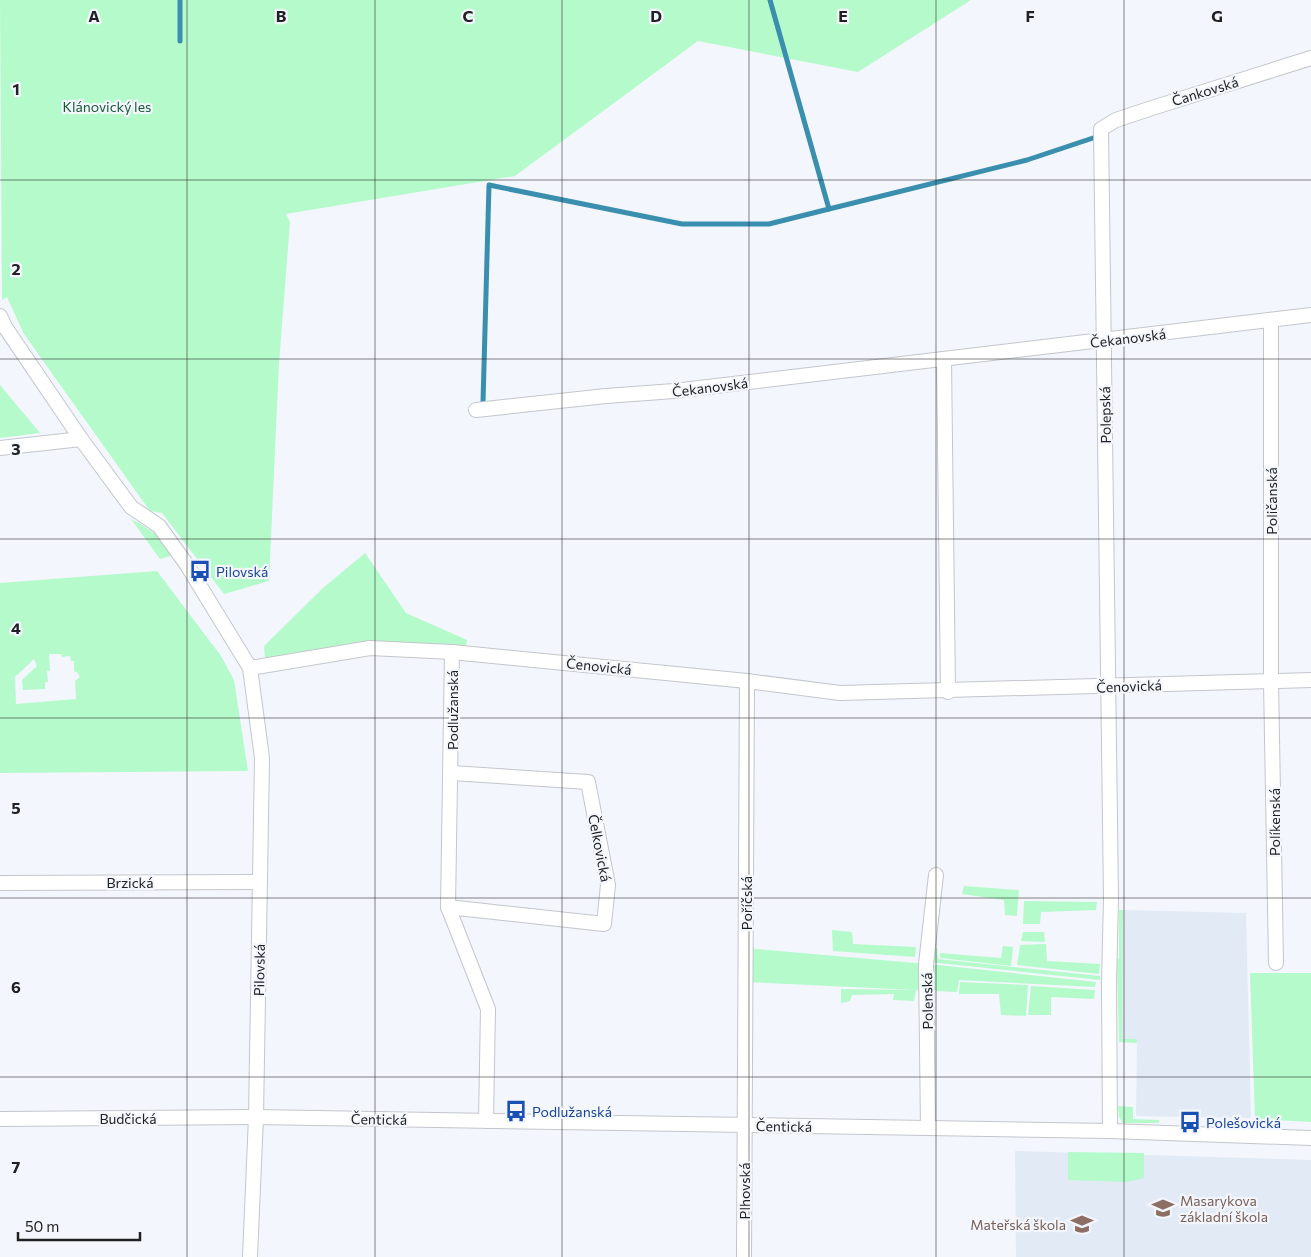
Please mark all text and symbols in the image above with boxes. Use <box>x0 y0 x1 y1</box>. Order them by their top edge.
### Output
text: A <box>88 6 100 25</box>
text: B <box>276 6 287 25</box>
text: C <box>463 6 474 25</box>
text: D <box>650 6 662 25</box>
text: E <box>838 6 848 25</box>
text: F <box>1025 6 1035 25</box>
text: G <box>1211 6 1223 25</box>
street label: Čankovská <box>1170 73 1240 109</box>
text: 1 <box>12 79 20 98</box>
park label: Klánovický les <box>63 98 151 115</box>
text: 2 <box>11 259 21 278</box>
street label: Čekanovská <box>1089 325 1167 351</box>
street label: Čekanovská <box>671 374 749 400</box>
street label: Polepská <box>1096 386 1114 444</box>
text: 3 <box>11 439 21 458</box>
street label: Poličanská <box>1263 467 1280 535</box>
bus stop icon: Pilovská <box>187 558 213 584</box>
place label: Pilovská <box>216 563 268 580</box>
text: 4 <box>11 618 21 637</box>
street label: Čenovická <box>565 654 633 678</box>
street label: Podlužanská <box>444 670 461 750</box>
street label: Čenovická <box>1096 676 1162 696</box>
street label: Políkenská <box>1266 788 1283 856</box>
text: 5 <box>11 798 21 817</box>
street label: Čelkovická <box>585 813 615 883</box>
street label: Brzická <box>107 874 153 891</box>
street label: Poříčská <box>738 876 755 930</box>
street label: Pilovská <box>250 944 268 996</box>
street label: Polenská <box>918 972 936 1030</box>
text: 6 <box>11 977 21 996</box>
bus stop icon: Podlužanská <box>503 1098 529 1124</box>
place label: Podlužanská <box>532 1103 612 1120</box>
bus stop icon: Polešovická <box>1177 1109 1203 1135</box>
street label: Budčická <box>99 1110 157 1127</box>
street label: Čentická <box>351 1110 407 1128</box>
place label: Polešovická <box>1206 1114 1281 1131</box>
street label: Čentická <box>756 1117 812 1135</box>
text: 7 <box>12 1157 21 1176</box>
street label: Plhovská <box>736 1163 753 1219</box>
place label: Masarykova základní škola <box>1180 1192 1268 1225</box>
school or university icon: Masarykova základní škola <box>1150 1195 1176 1221</box>
scale bar <box>18 1210 140 1242</box>
school or university icon: Mateřská škola <box>1069 1211 1095 1237</box>
place label: Mateřská škola <box>970 1216 1066 1233</box>
text: 50 m <box>25 1217 59 1235</box>

